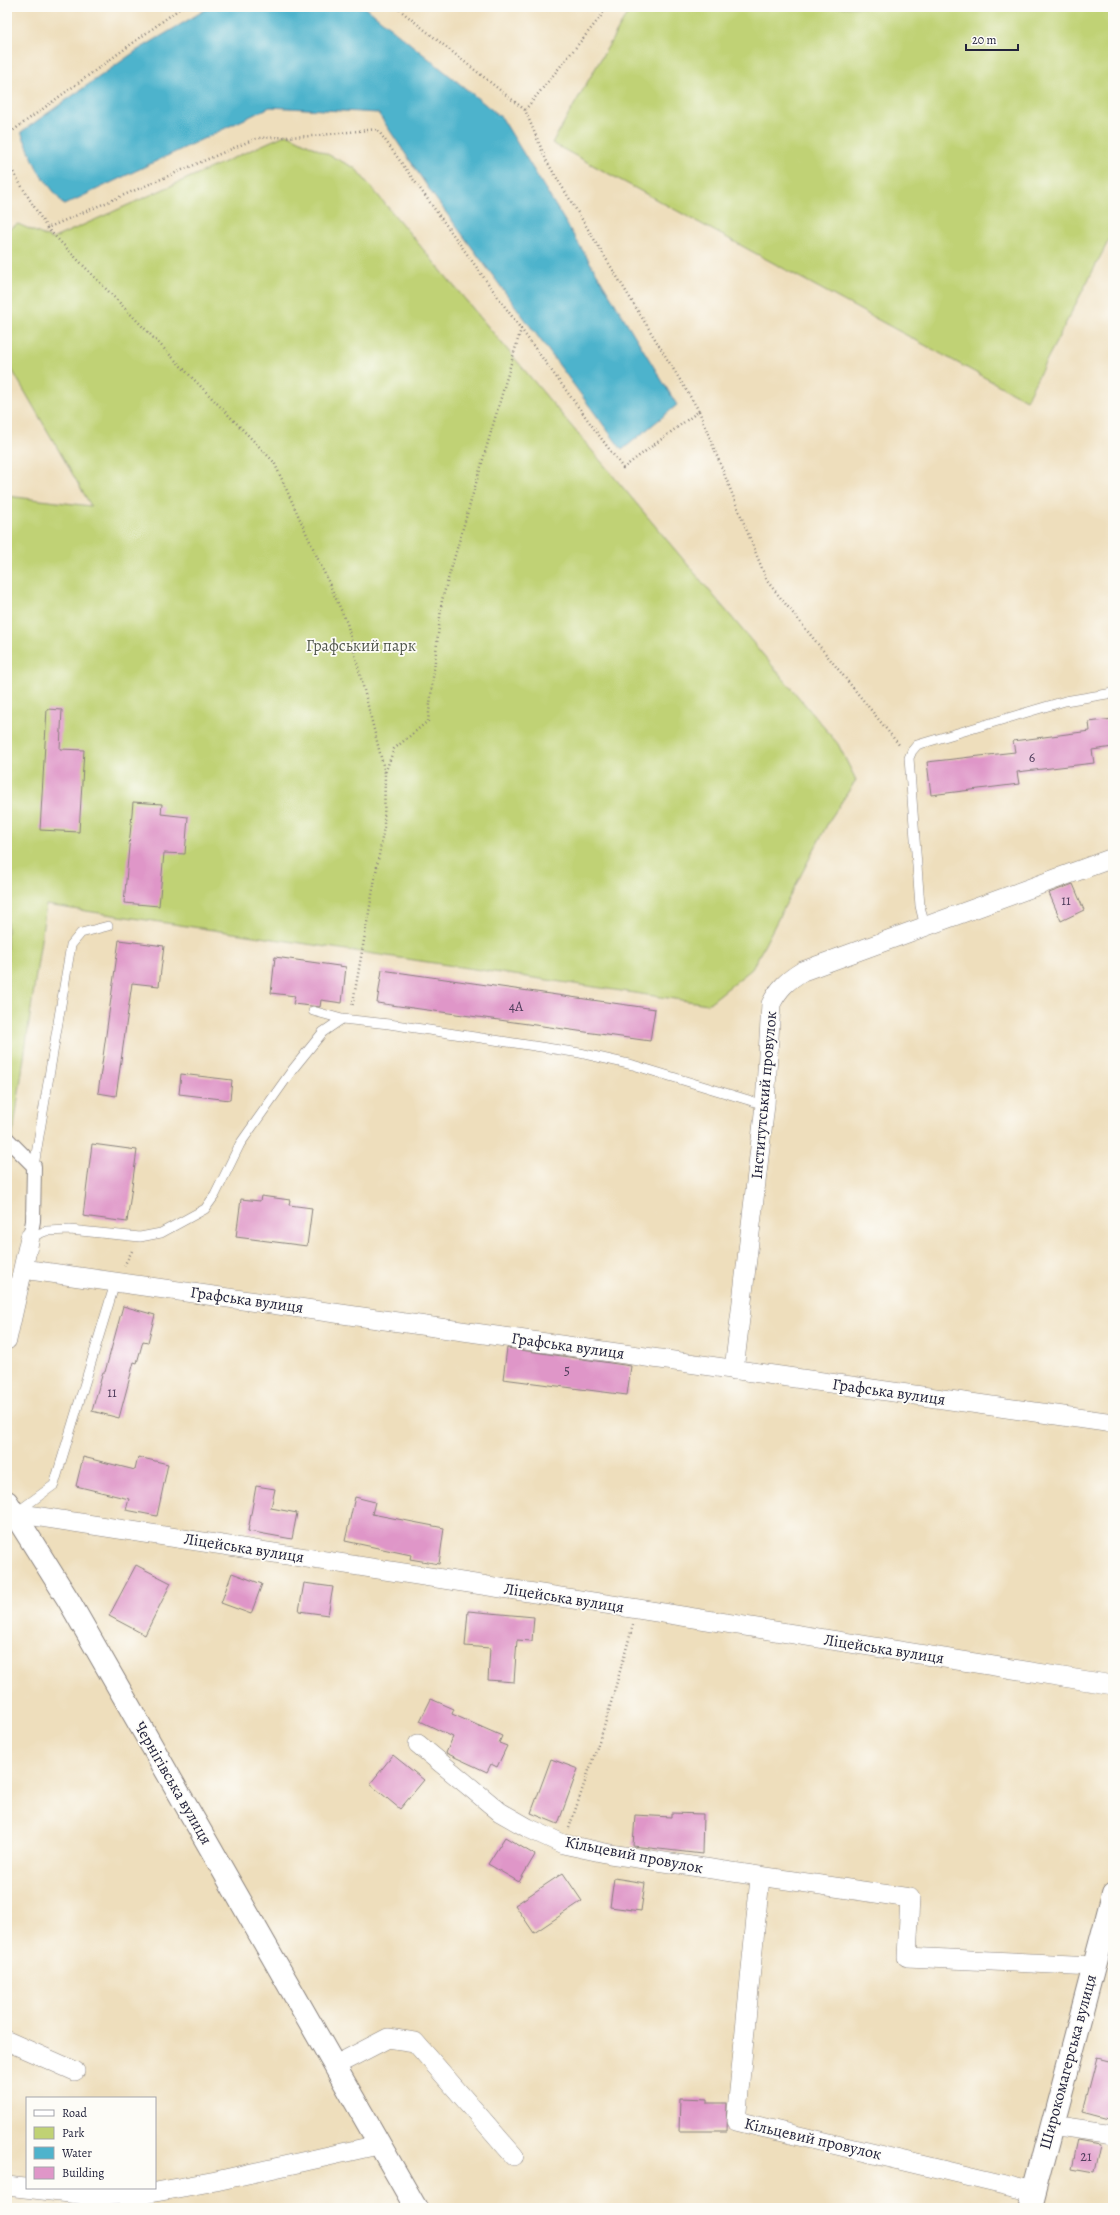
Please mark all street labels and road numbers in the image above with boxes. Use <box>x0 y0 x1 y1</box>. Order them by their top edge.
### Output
street label: Інститутський провулок <box>746 1010 782 1180</box>
street label: Графська вулиця <box>189 1281 305 1319</box>
street label: Графська вулиця <box>510 1327 626 1365</box>
street label: Графська вулиця <box>831 1373 947 1411</box>
street label: Ліцейська вулиця <box>182 1528 306 1568</box>
street label: Ліцейська вулиця <box>502 1578 626 1618</box>
street label: Ліцейська вулиця <box>822 1629 946 1669</box>
street label: Чернігівська вулиця <box>129 1717 217 1849</box>
street label: Кільцевий провулок <box>563 1831 705 1879</box>
street label: Широкомагерська вулиця <box>1034 1972 1102 2152</box>
street label: Кільцевий провулок <box>742 2113 884 2165</box>

